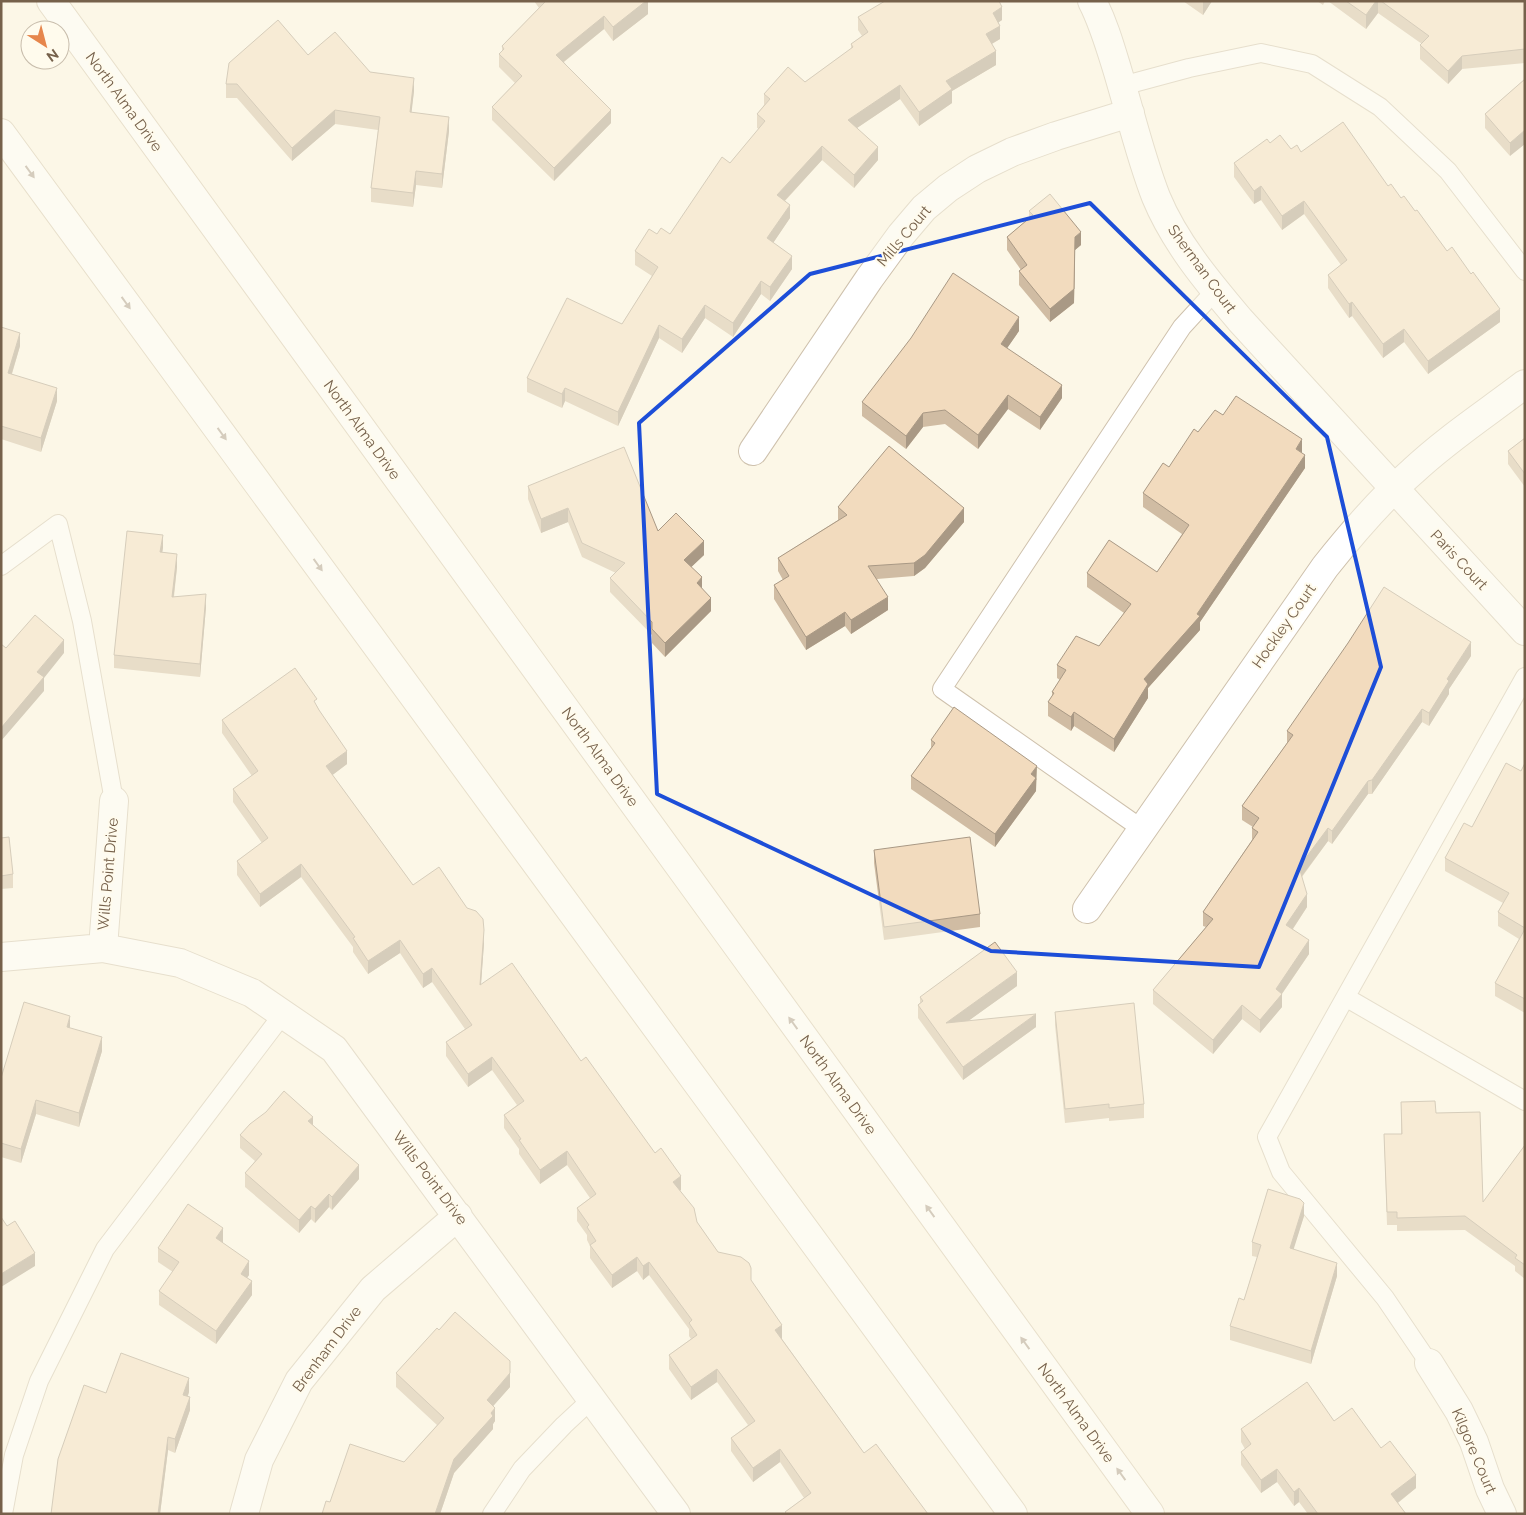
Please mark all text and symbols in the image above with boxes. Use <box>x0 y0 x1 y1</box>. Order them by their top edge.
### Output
north arrow <box>20 20 70 70</box>
text: N <box>44 46 62 65</box>
street label: North Alma Drive <box>82 49 166 155</box>
one-way arrow <box>25 165 35 179</box>
street label: Mills Court <box>873 202 935 270</box>
street label: Sherman Court <box>1164 221 1240 317</box>
one-way arrow <box>121 296 131 310</box>
street label: North Alma Drive <box>320 377 404 483</box>
one-way arrow <box>217 427 227 441</box>
street label: Paris Court <box>1427 526 1491 594</box>
one-way arrow <box>313 558 323 572</box>
street label: Hockley Court <box>1248 580 1320 672</box>
street label: North Alma Drive <box>558 704 642 810</box>
street label: Wills Point Drive <box>94 817 122 931</box>
one-way arrow <box>788 1016 798 1030</box>
street label: North Alma Drive <box>796 1032 880 1138</box>
street label: Wills Point Drive <box>389 1128 471 1229</box>
one-way arrow <box>925 1204 935 1218</box>
street label: Brenham Drive <box>289 1302 365 1396</box>
one-way arrow <box>1020 1337 1031 1350</box>
street label: North Alma Drive <box>1034 1360 1118 1466</box>
street label: Kilgore Court <box>1448 1405 1500 1497</box>
one-way arrow <box>1116 1467 1126 1481</box>

